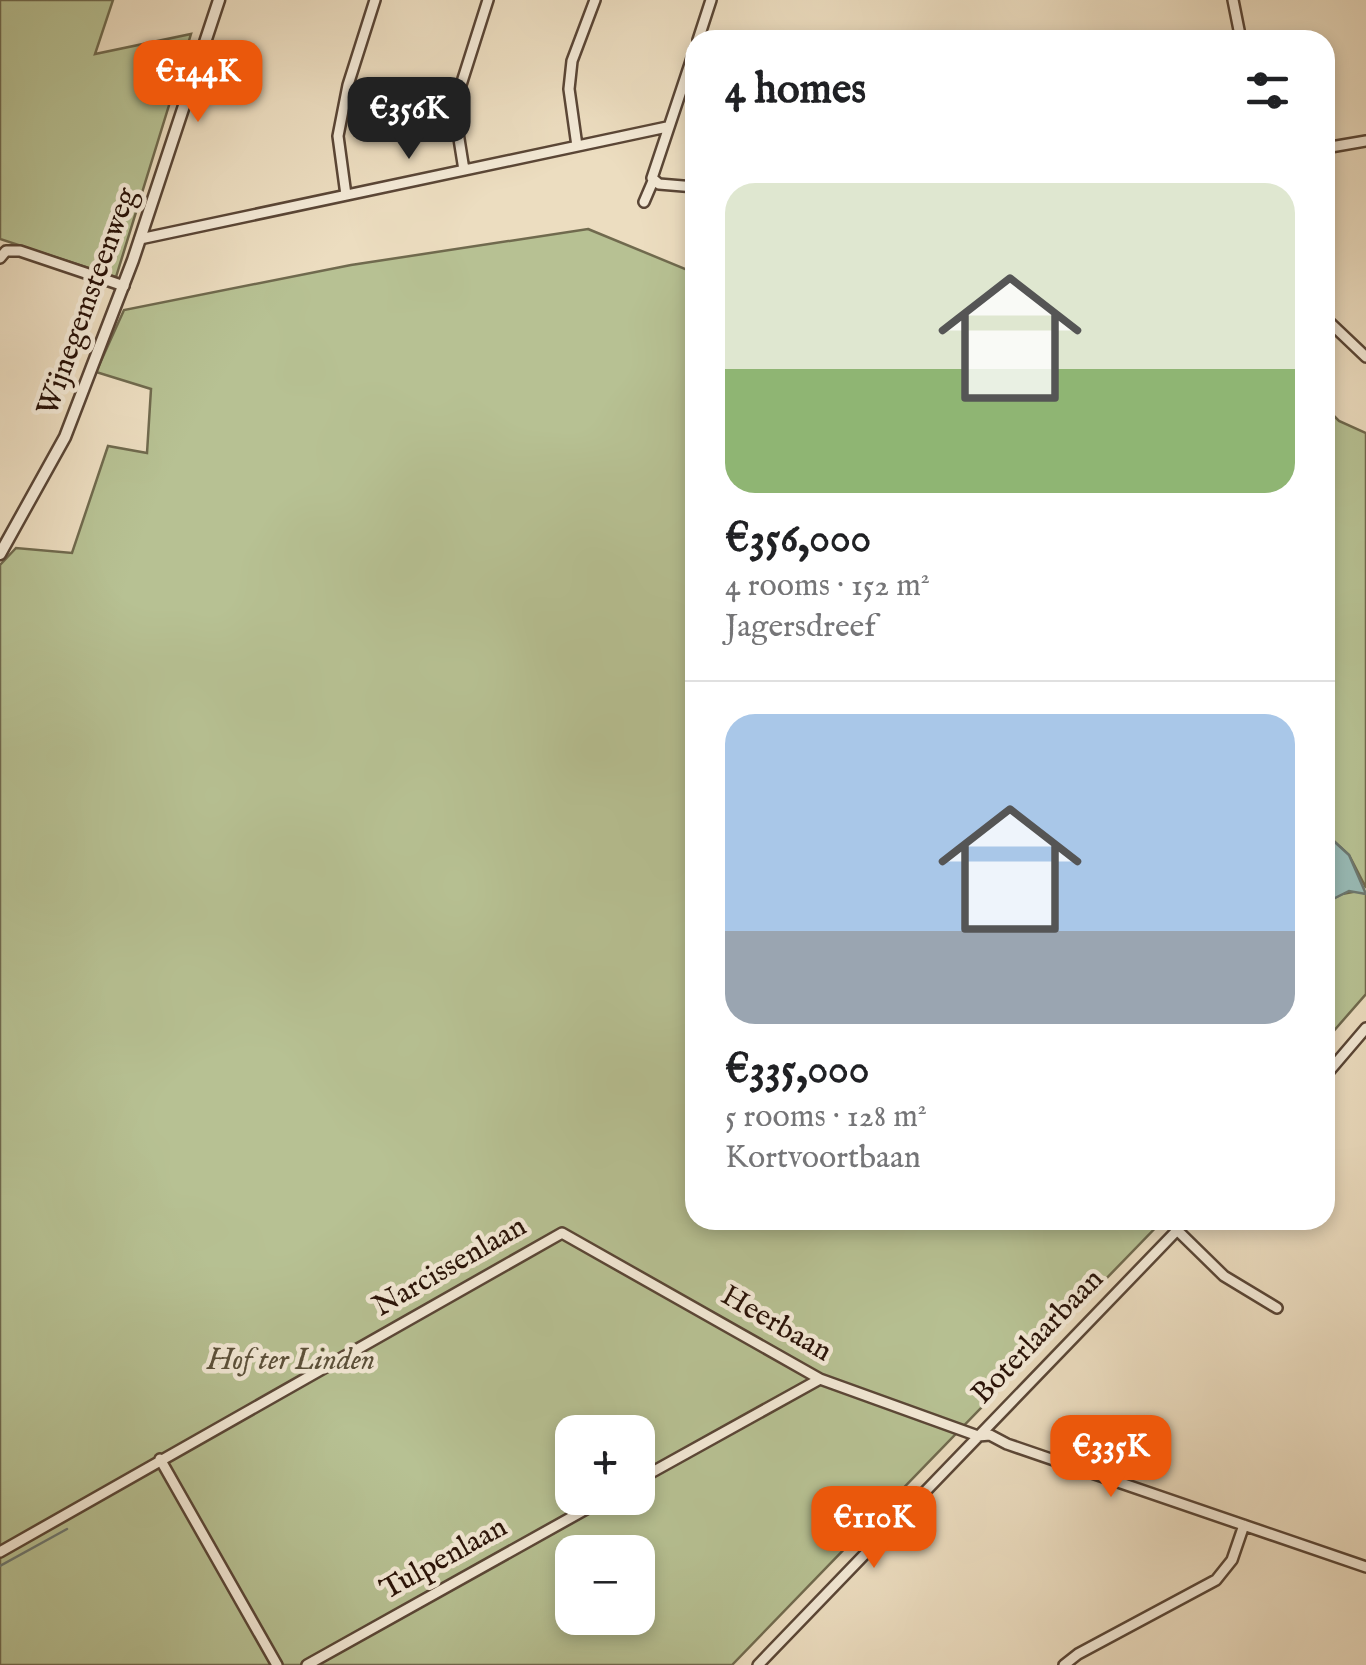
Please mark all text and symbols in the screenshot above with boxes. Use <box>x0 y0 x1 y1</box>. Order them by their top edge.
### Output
pin: €144K <box>128 40 268 125</box>
text: €144K <box>155 52 241 93</box>
icon: filters <box>1240 63 1295 118</box>
text: 4 homes <box>725 64 866 117</box>
pin: €356K <box>339 77 479 162</box>
text: €356K <box>370 89 448 130</box>
street label: Wijnegemsteenweg <box>29 182 147 421</box>
icon: home <box>920 248 1100 428</box>
text: €356,000 <box>725 513 871 566</box>
text: 4 rooms · 152 m² <box>725 566 930 607</box>
text: Jagersdreef <box>725 607 876 648</box>
icon: home <box>920 779 1100 959</box>
text: €335,000 <box>725 1044 869 1097</box>
text: 5 rooms · 128 m² <box>725 1097 927 1138</box>
text: Kortvoortbaan <box>725 1138 921 1179</box>
street label: Narcissenlaan <box>366 1208 534 1326</box>
street label: Boterlaarbaan <box>964 1261 1112 1413</box>
street label: Heerbaan <box>714 1277 838 1371</box>
park label: Hof ter Linden <box>206 1342 375 1380</box>
map controls <box>555 1415 655 1635</box>
button: + <box>555 1415 655 1515</box>
pin: €335K <box>1041 1415 1181 1500</box>
text: €335K <box>1072 1427 1150 1468</box>
pin: €110K <box>804 1486 944 1571</box>
text: €110K <box>833 1498 915 1539</box>
street label: Tulpenlaan <box>374 1509 514 1609</box>
button: − <box>555 1535 655 1635</box>

